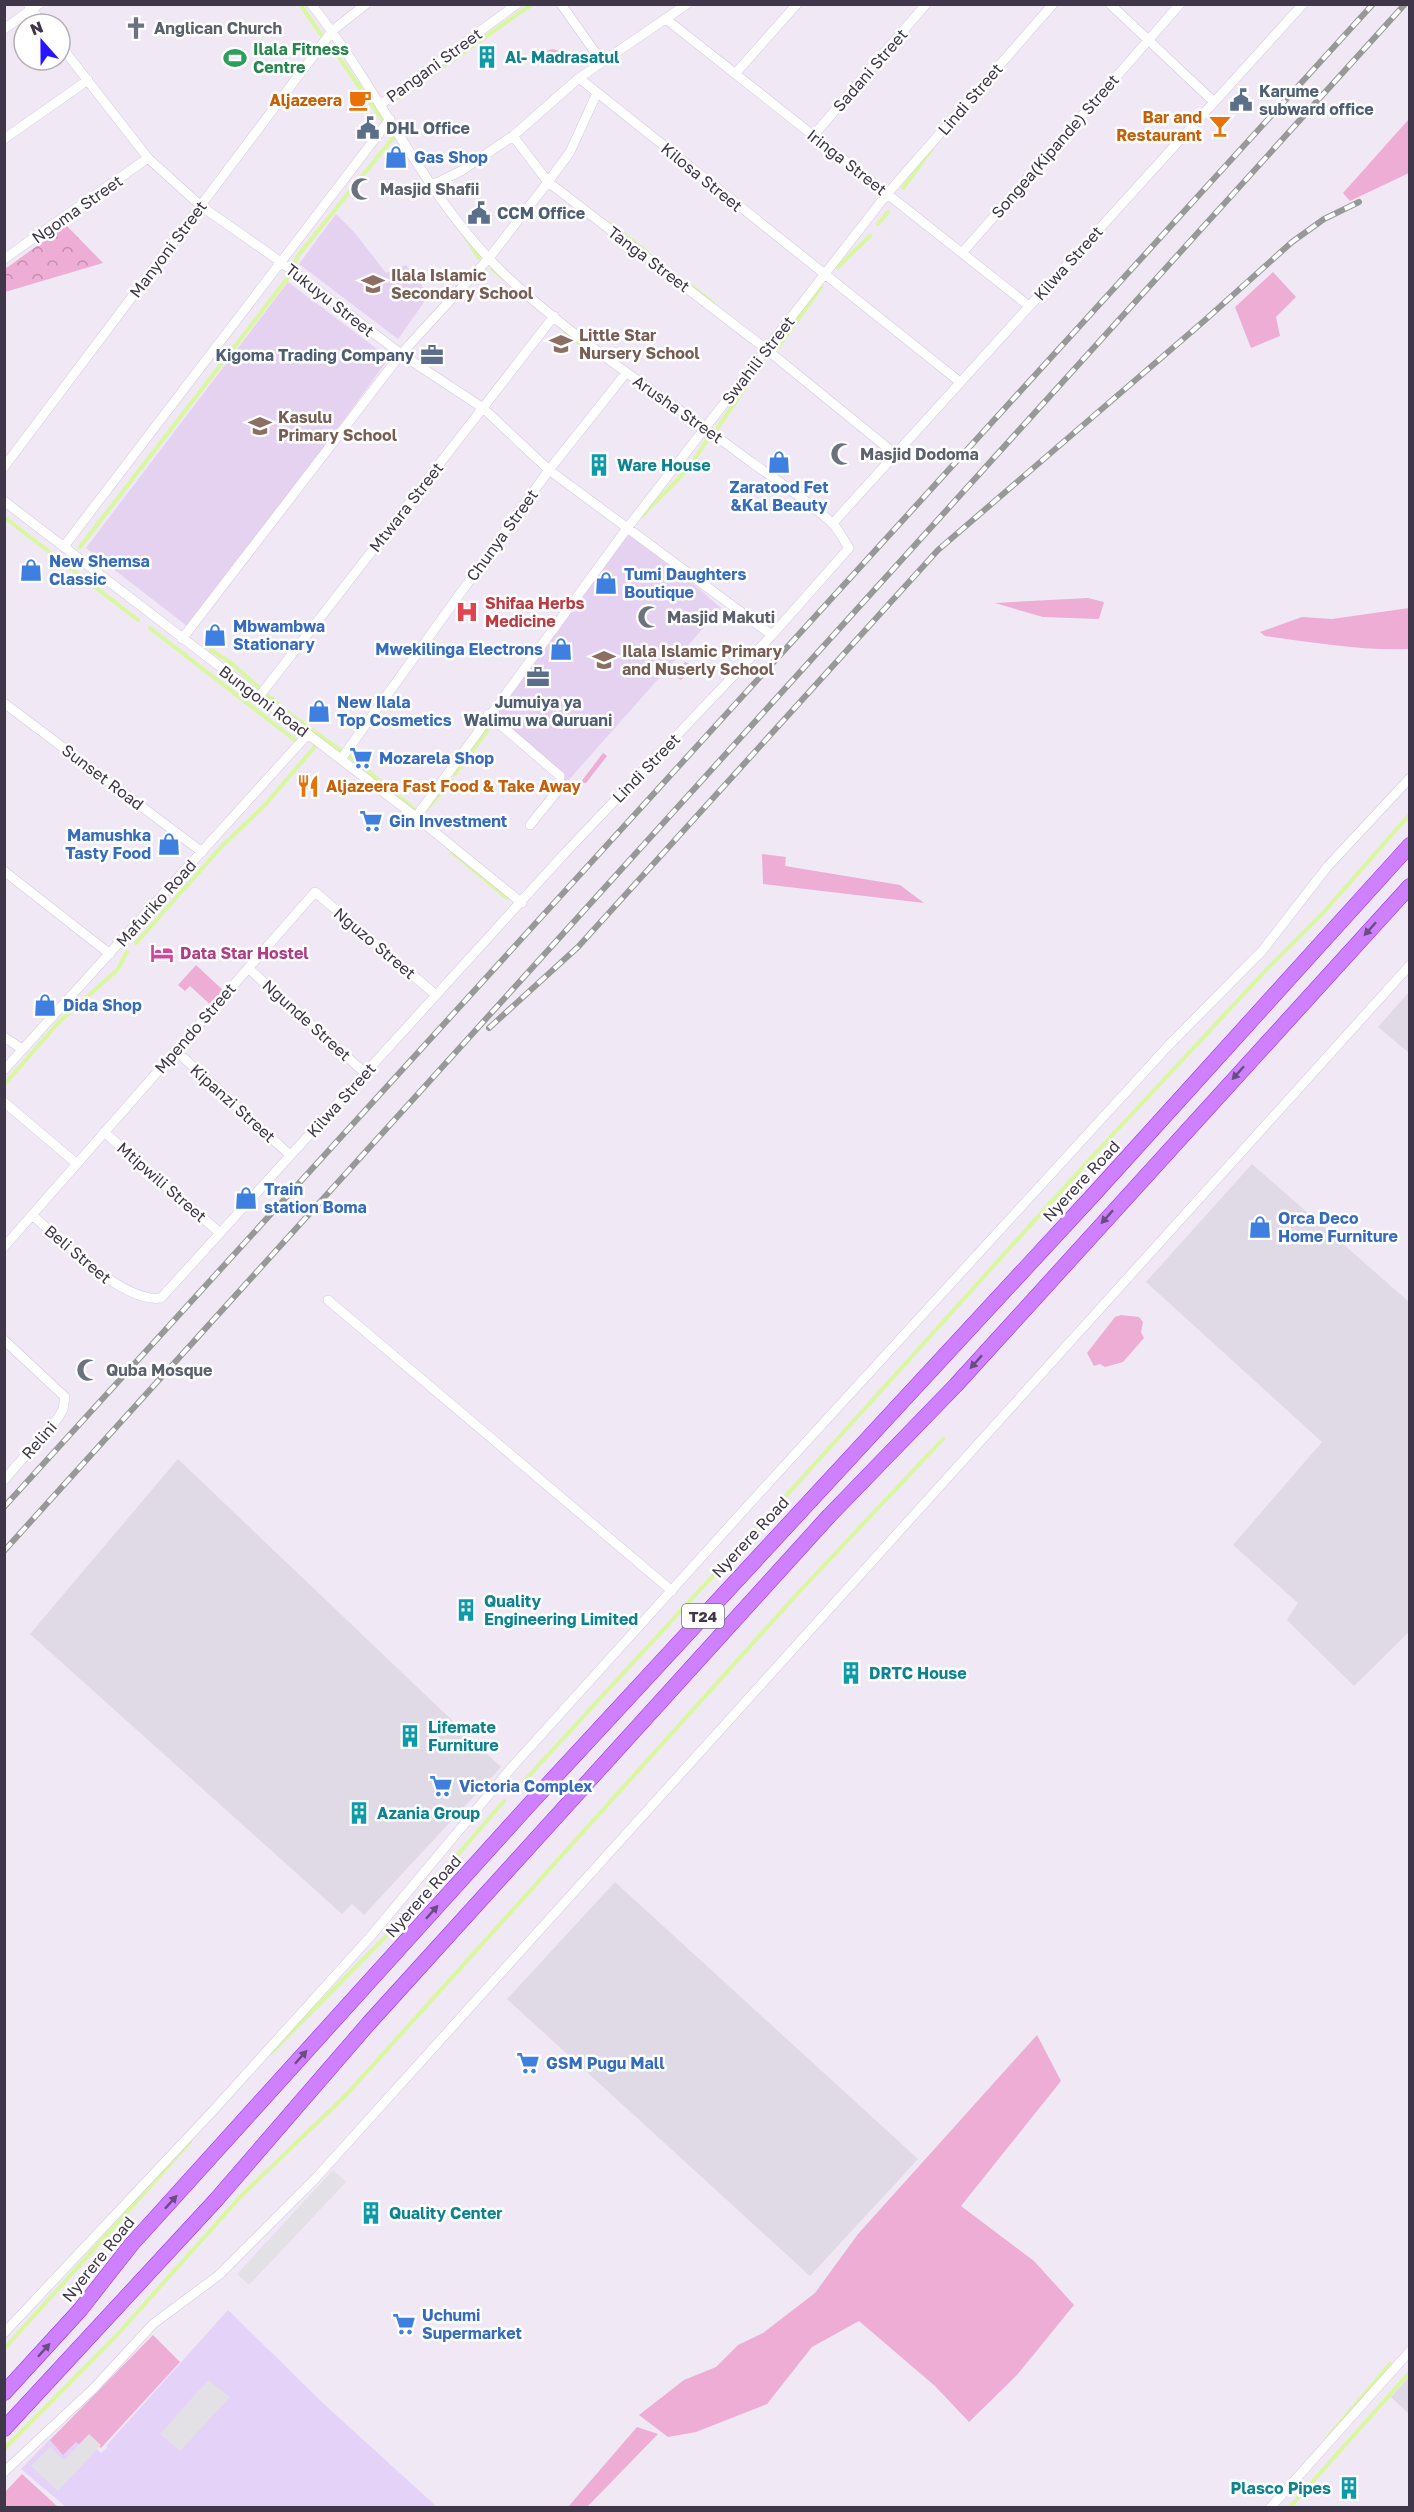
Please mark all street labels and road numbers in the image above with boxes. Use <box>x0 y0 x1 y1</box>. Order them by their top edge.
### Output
street label: Pangani Street <box>382 24 486 106</box>
street label: Sadani Street <box>828 24 912 116</box>
street label: Lindi Street <box>933 59 1007 139</box>
street label: Songea(Kipande) Street <box>987 70 1123 222</box>
street label: Iringa Street <box>803 125 891 199</box>
street label: Kilosa Street <box>657 138 747 216</box>
street label: Ngoma Street <box>28 170 126 248</box>
street label: Manyoni Street <box>125 197 211 301</box>
street label: Tanga Street <box>604 222 694 296</box>
street label: Kilwa Street <box>1029 222 1107 304</box>
street label: Tukuyu Street <box>282 259 378 341</box>
street label: Swahili Street <box>717 312 799 408</box>
street label: Arusha Street <box>629 371 727 447</box>
street label: Mtwara Street <box>365 458 447 556</box>
street label: Chunya Street <box>462 485 542 585</box>
street label: Bungoni Road <box>215 661 313 741</box>
street label: Lindi Street <box>608 729 684 807</box>
street label: Sunset Road <box>58 740 148 814</box>
street label: Mafuriko Road <box>112 855 200 951</box>
street label: Nguzo Street <box>330 903 420 983</box>
street label: Ngunde Street <box>259 975 355 1065</box>
street label: Mpendo Street <box>150 979 240 1077</box>
street label: Kipanzi Street <box>186 1059 280 1147</box>
street label: Kilwa Street <box>302 1059 380 1141</box>
street label: Nyerere Road <box>1038 1136 1124 1226</box>
street label: Mtipwili Street <box>113 1138 211 1226</box>
street label: Beli Street <box>41 1220 115 1288</box>
street label: Relini <box>17 1417 61 1463</box>
street label: Nyerere Road <box>707 1492 793 1582</box>
road number: T24 <box>682 1604 724 1628</box>
street label: Nyerere Road <box>381 1851 465 1941</box>
street label: Nyerere Road <box>57 2212 139 2306</box>

